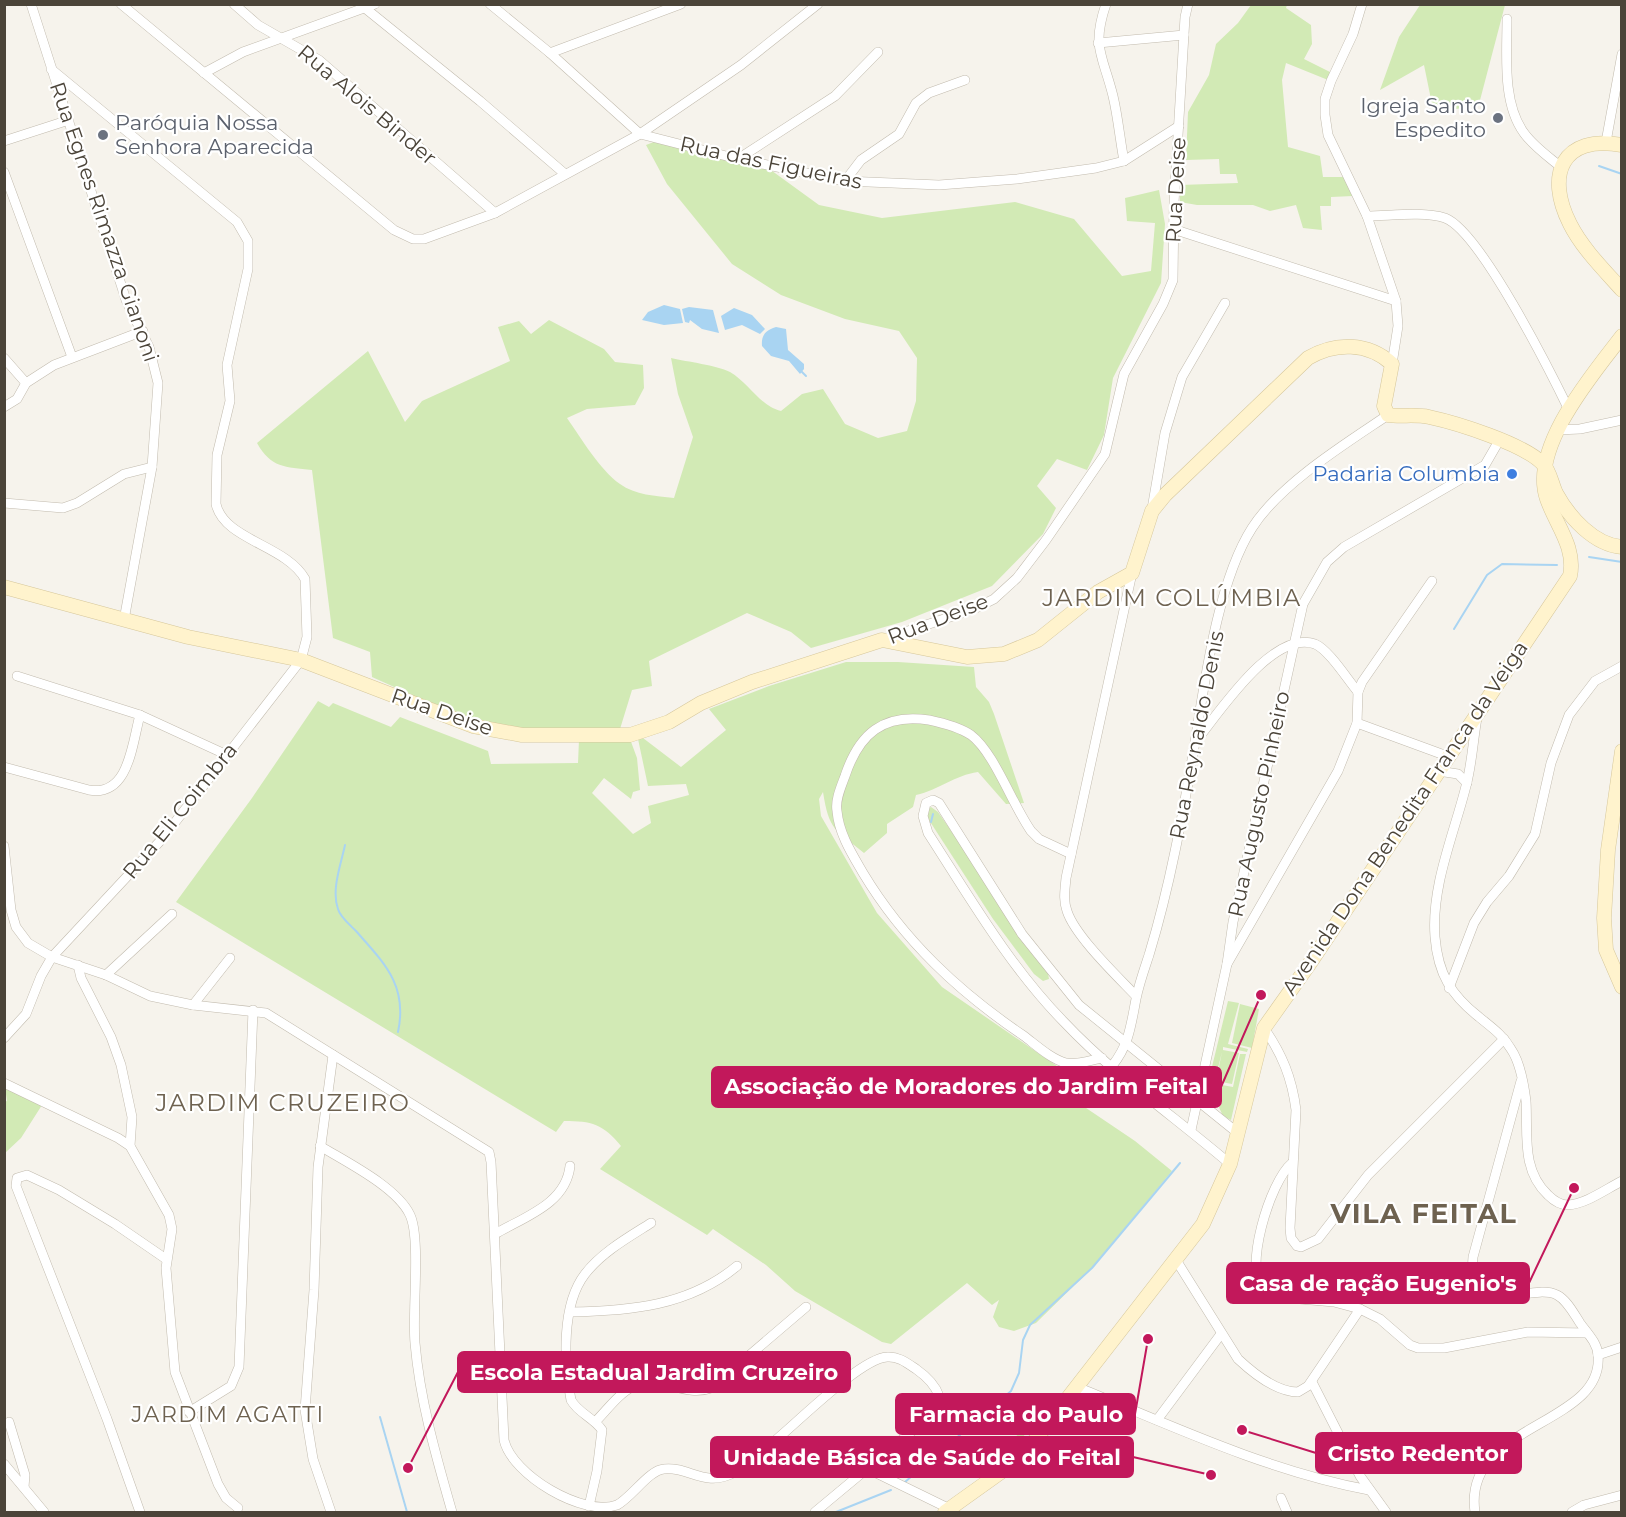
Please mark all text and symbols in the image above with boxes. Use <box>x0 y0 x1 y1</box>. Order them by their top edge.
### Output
street label: Rua Alois Binder <box>293 39 442 170</box>
street label: Rua Egnes Rimazza Gianoni <box>45 79 164 365</box>
place label: Igreja Santo Espedito <box>1360 93 1486 142</box>
place label: Paróquia Nossa Senhora Aparecida <box>115 110 314 159</box>
marker: Igreja Santo Espedito <box>1491 111 1505 125</box>
marker: Paróquia Nossa Senhora Aparecida <box>96 128 110 142</box>
street label: Rua das Figueiras <box>678 131 864 194</box>
street label: Rua Deise <box>1160 136 1191 243</box>
place label: Padaria Columbia <box>1313 461 1500 486</box>
marker: Padaria Columbia <box>1505 467 1519 481</box>
district label: JARDIM COLÚMBIA <box>1041 583 1302 612</box>
street label: Rua Deise <box>884 588 992 649</box>
street label: Rua Reynaldo Denis <box>1164 629 1229 841</box>
street label: Avenida Dona Benedita Franca da Veiga <box>1276 636 1533 999</box>
street label: Rua Deise <box>388 682 496 741</box>
street label: Rua Augusto Pinheiro <box>1222 689 1295 919</box>
street label: Rua Eli Coimbra <box>117 738 242 884</box>
callout: Associação de Moradores do Jardim Feital <box>712 1067 1221 1107</box>
text: Associação de Moradores do Jardim Feital <box>723 1073 1208 1100</box>
district label: JARDIM CRUZEIRO <box>155 1088 410 1117</box>
district label: VILA FEITAL <box>1330 1197 1517 1230</box>
callout: Casa de ração Eugenio's <box>1227 1263 1529 1303</box>
text: Casa de ração Eugenio's <box>1239 1270 1517 1297</box>
callout: Escola Estadual Jardim Cruzeiro <box>458 1352 850 1392</box>
text: Escola Estadual Jardim Cruzeiro <box>470 1359 838 1386</box>
callout: Farmacia do Paulo <box>896 1394 1135 1434</box>
district label: JARDIM AGATTI <box>130 1401 325 1428</box>
text: Farmacia do Paulo <box>909 1401 1123 1428</box>
callout: Cristo Redentor <box>1316 1433 1521 1473</box>
callout: Unidade Básica de Saúde do Feital <box>711 1437 1133 1477</box>
text: Cristo Redentor <box>1328 1440 1508 1467</box>
text: Unidade Básica de Saúde do Feital <box>723 1444 1121 1471</box>

